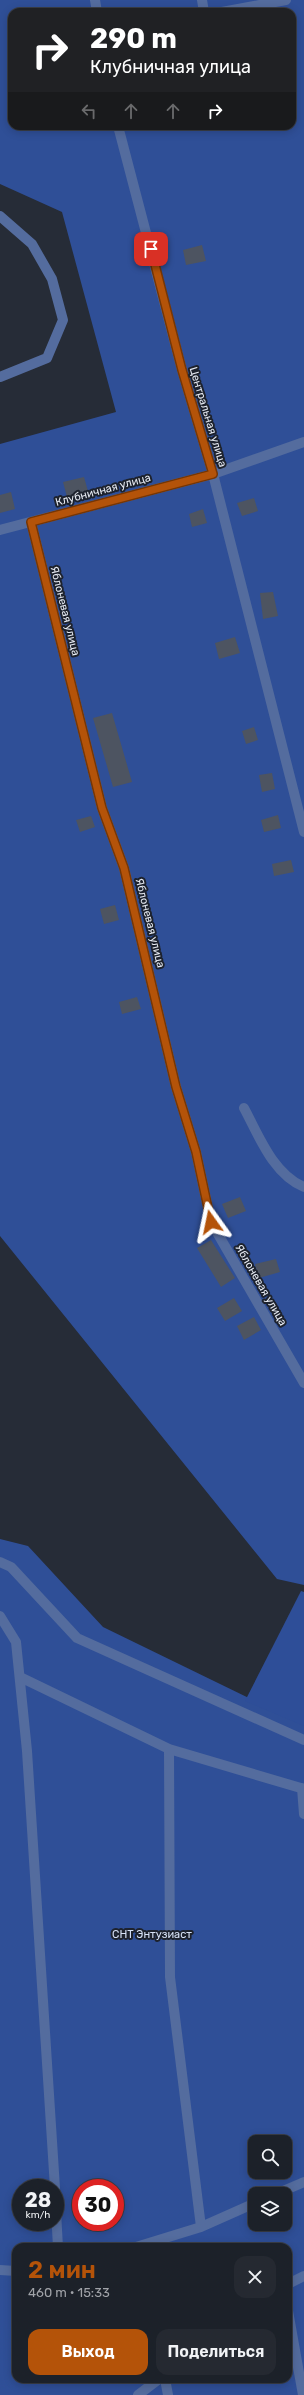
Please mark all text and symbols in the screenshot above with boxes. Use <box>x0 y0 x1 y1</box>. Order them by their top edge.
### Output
text: 290 m <box>90 22 177 55</box>
icon: right <box>24 24 76 76</box>
text: Клубничная улица <box>90 56 251 78</box>
icon: left <box>78 100 100 122</box>
icon: ahead <box>120 100 142 122</box>
icon: ahead <box>162 100 184 122</box>
icon: right <box>204 100 226 122</box>
pin <box>134 232 168 266</box>
icon: arrive <box>140 238 162 260</box>
street label: Центральная улица <box>187 365 229 469</box>
street label: Клубничная улица <box>54 471 152 509</box>
street label: Яблоневая улица <box>48 565 82 657</box>
street label: Яблоневая улица <box>133 877 167 969</box>
position arrow <box>190 1201 232 1243</box>
street label: Яблоневая улица <box>232 1242 290 1328</box>
park label: СНТ Энтузиаст <box>112 1928 192 1941</box>
map controls <box>248 2135 292 2231</box>
button: search <box>248 2135 292 2179</box>
speed limit sign: 30 <box>72 2179 124 2231</box>
button: layers <box>248 2187 292 2231</box>
text: 28 <box>25 2188 51 2212</box>
text: km/h <box>26 2209 50 2221</box>
text: 2 мин <box>28 2256 96 2284</box>
button: close <box>234 2256 276 2298</box>
text: 460 m · 15:33 <box>28 2285 110 2300</box>
button: Выход <box>28 2329 148 2375</box>
button: Поделиться <box>156 2329 276 2375</box>

